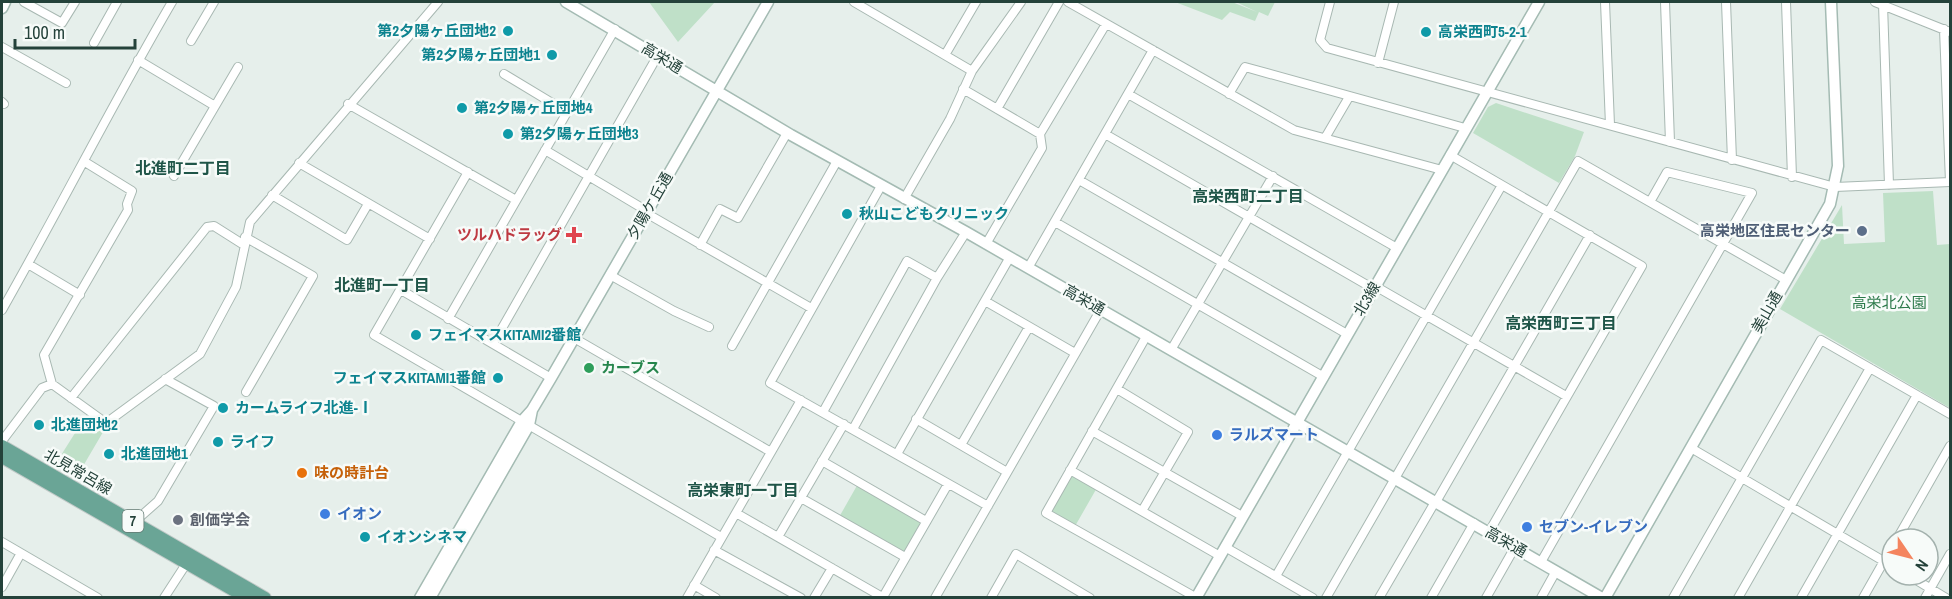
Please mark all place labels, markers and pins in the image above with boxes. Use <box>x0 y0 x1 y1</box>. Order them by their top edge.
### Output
place label: 第2夕陽ヶ丘団地2 <box>377 20 496 41</box>
place label: 高栄西町5-2-1 <box>1438 21 1527 42</box>
marker: 第2夕陽ヶ丘団地2 <box>501 24 515 38</box>
marker: 高栄西町5-2-1 <box>1419 25 1433 39</box>
place label: 第2夕陽ヶ丘団地1 <box>421 44 540 65</box>
marker: 第2夕陽ヶ丘団地1 <box>545 48 559 62</box>
place label: 第2夕陽ヶ丘団地4 <box>474 97 593 118</box>
marker: 第2夕陽ヶ丘団地4 <box>455 101 469 115</box>
place label: 第2夕陽ヶ丘団地3 <box>520 123 639 144</box>
marker: 第2夕陽ヶ丘団地3 <box>501 127 515 141</box>
place label: 秋山こどもクリニック <box>859 203 1009 224</box>
marker: 秋山こどもクリニック <box>840 207 854 221</box>
place label: 高栄地区住民センター <box>1700 220 1850 241</box>
place label: ツルハドラッグ <box>457 224 562 245</box>
marker: 高栄地区住民センター <box>1855 224 1869 238</box>
marker: ツルハドラッグ <box>567 228 581 242</box>
place label: フェイマスKITAMI2番館 <box>428 324 581 345</box>
marker: フェイマスKITAMI2番館 <box>409 328 423 342</box>
place label: カーブス <box>601 357 660 378</box>
marker: カーブス <box>582 361 596 375</box>
place label: フェイマスKITAMI1番館 <box>333 367 486 388</box>
marker: フェイマスKITAMI1番館 <box>491 371 505 385</box>
place label: カームライフ北進‐Ⅰ <box>235 397 373 418</box>
marker: カームライフ北進‐Ⅰ <box>216 401 230 415</box>
place label: 北進団地2 <box>51 414 118 435</box>
marker: 北進団地2 <box>32 418 46 432</box>
place label: ラルズマート <box>1229 424 1319 445</box>
marker: ラルズマート <box>1210 428 1224 442</box>
place label: ライフ <box>230 431 275 452</box>
marker: ライフ <box>211 435 225 449</box>
place label: 北進団地1 <box>121 443 188 464</box>
marker: 北進団地1 <box>102 447 116 461</box>
place label: 味の時計台 <box>314 462 389 483</box>
marker: 味の時計台 <box>295 466 309 480</box>
place label: イオン <box>337 503 382 524</box>
marker: イオン <box>318 507 332 521</box>
place label: 創価学会 <box>190 509 250 530</box>
marker: 創価学会 <box>171 513 185 527</box>
place label: セブン-イレブン <box>1539 516 1648 537</box>
marker: セブン-イレブン <box>1520 520 1534 534</box>
place label: イオンシネマ <box>377 526 467 547</box>
marker: イオンシネマ <box>358 530 372 544</box>

